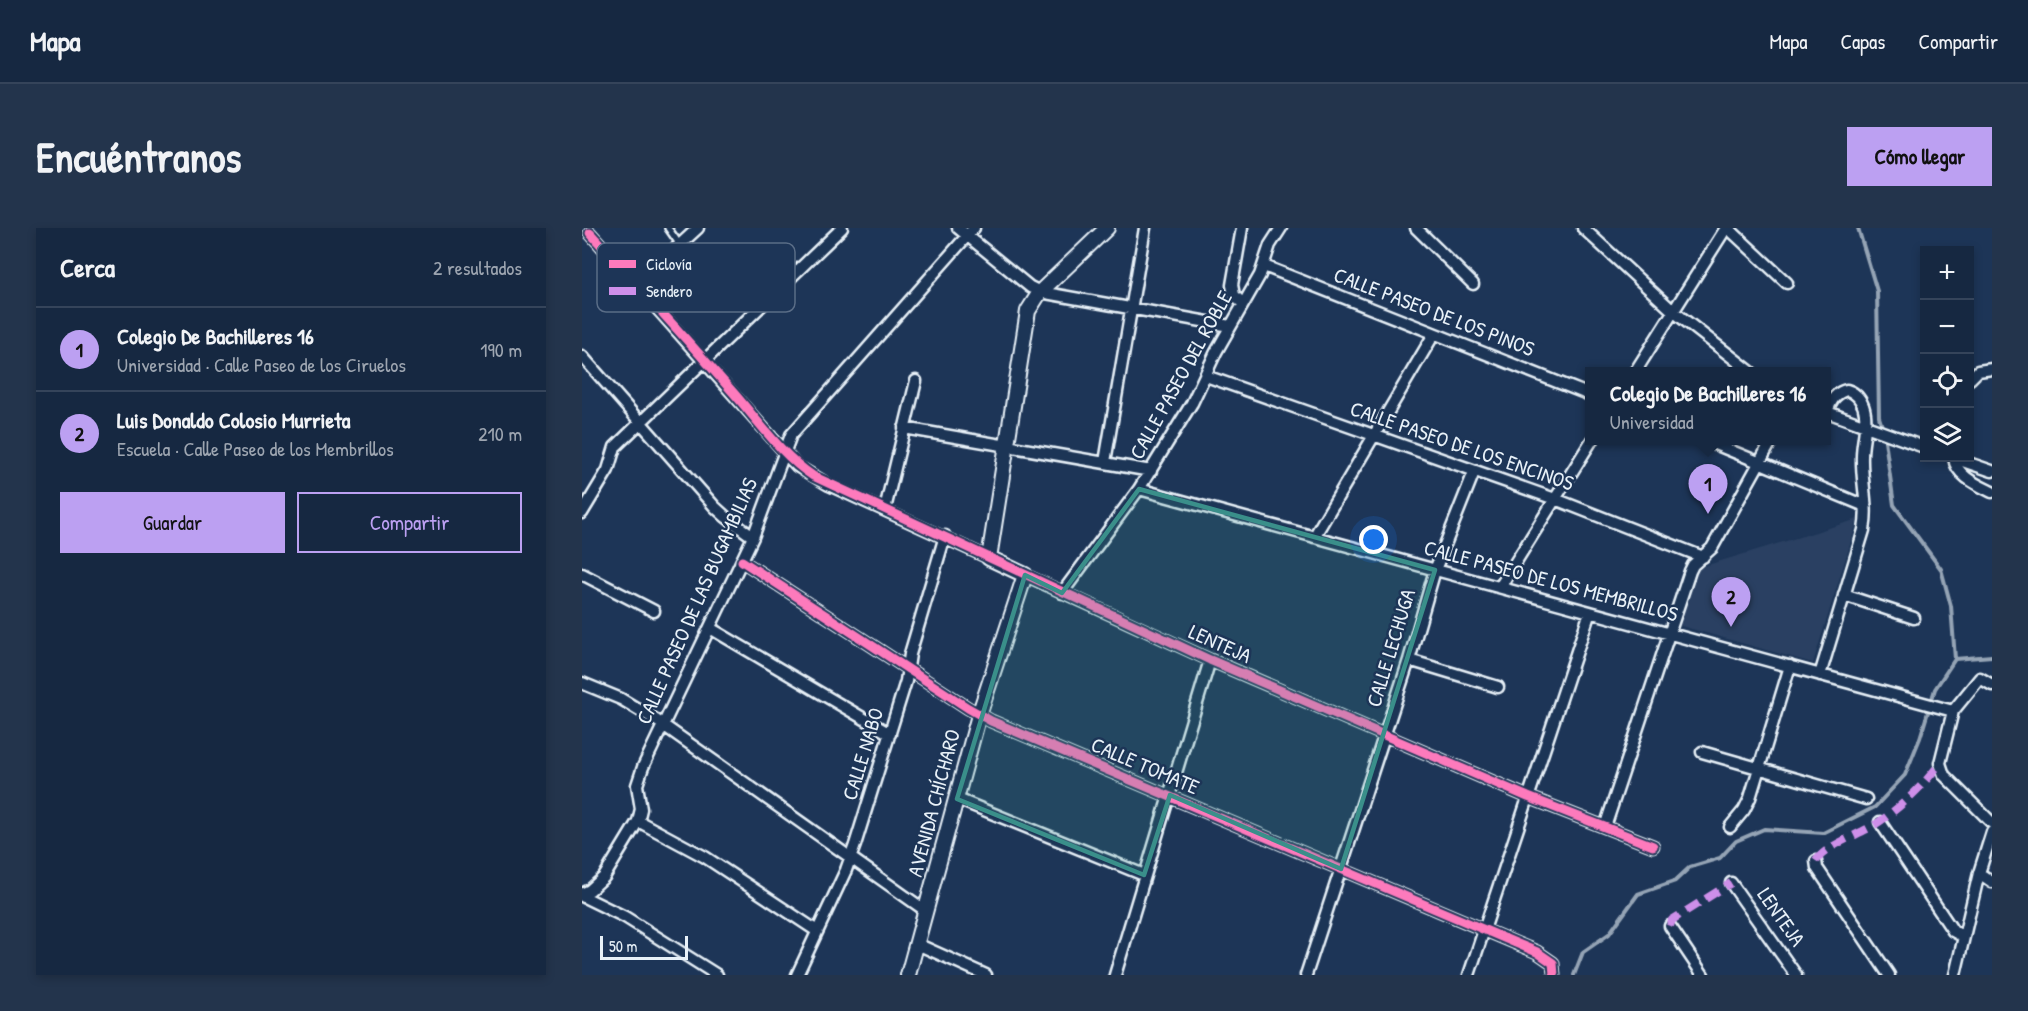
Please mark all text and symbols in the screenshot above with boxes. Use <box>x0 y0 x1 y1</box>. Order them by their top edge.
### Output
text: Mapa <box>30 22 81 60</box>
text: Mapa <box>1769 27 1807 56</box>
text: Capas <box>1840 27 1885 56</box>
text: Compartir <box>1918 27 1998 56</box>
button: Cómo llegar <box>1847 127 1992 186</box>
text: Encuéntranos <box>36 128 242 185</box>
legend <box>597 243 795 312</box>
map controls <box>1920 246 1974 462</box>
button: + <box>1920 246 1974 300</box>
text: Cerca <box>60 250 115 285</box>
text: Ciclovía <box>646 253 692 275</box>
text: 2 resultados <box>433 254 522 281</box>
street label: CALLE PASEO DE LOS PINOS <box>1330 260 1539 363</box>
text: Sendero <box>646 280 693 302</box>
street label: CALLE PASEO DEL ROBLE <box>1122 285 1239 464</box>
button: − <box>1920 300 1974 354</box>
text: Colegio De Bachilleres 16 <box>117 321 314 351</box>
text: 1 <box>76 336 83 363</box>
text: 190 m <box>480 336 522 363</box>
text: Universidad · Calle Paseo de los Ciruelos <box>117 351 406 378</box>
button: locate <box>1920 354 1974 408</box>
popup <box>1585 367 1831 445</box>
text: Colegio De Bachilleres 16 <box>1610 378 1806 408</box>
street label: CALLE PASEO DE LOS ENCINOS <box>1346 394 1578 498</box>
text: Luis Donaldo Colosio Murrieta <box>117 405 350 435</box>
text: Universidad <box>1610 408 1693 435</box>
button: layers <box>1920 408 1974 462</box>
text: 2 <box>75 420 84 447</box>
text: 210 m <box>478 420 522 447</box>
text: Escuela · Calle Paseo de los Membrillos <box>117 435 394 462</box>
pin: 1 <box>1688 464 1728 514</box>
street label: CALLE PASEO DE LAS BUGAMBILIAS <box>629 473 764 729</box>
button: Guardar <box>60 492 285 553</box>
button: Compartir <box>297 492 522 553</box>
your location <box>1359 525 1388 554</box>
street label: CALLE PASEO DE LOS MEMBRILLOS <box>1421 533 1682 628</box>
pin: 2 <box>1712 578 1750 627</box>
street label: CALLE LECHUGA <box>1359 585 1422 710</box>
street label: LENTEJA <box>1184 617 1256 670</box>
street label: CALLE NABO <box>835 704 890 804</box>
street label: AVENIDA CHÍCHARO <box>900 726 967 880</box>
street label: CALLE TOMATE <box>1087 730 1204 801</box>
street label: LENTEJA <box>1751 882 1812 952</box>
scale bar <box>600 933 688 960</box>
text: 50 m <box>609 935 638 957</box>

